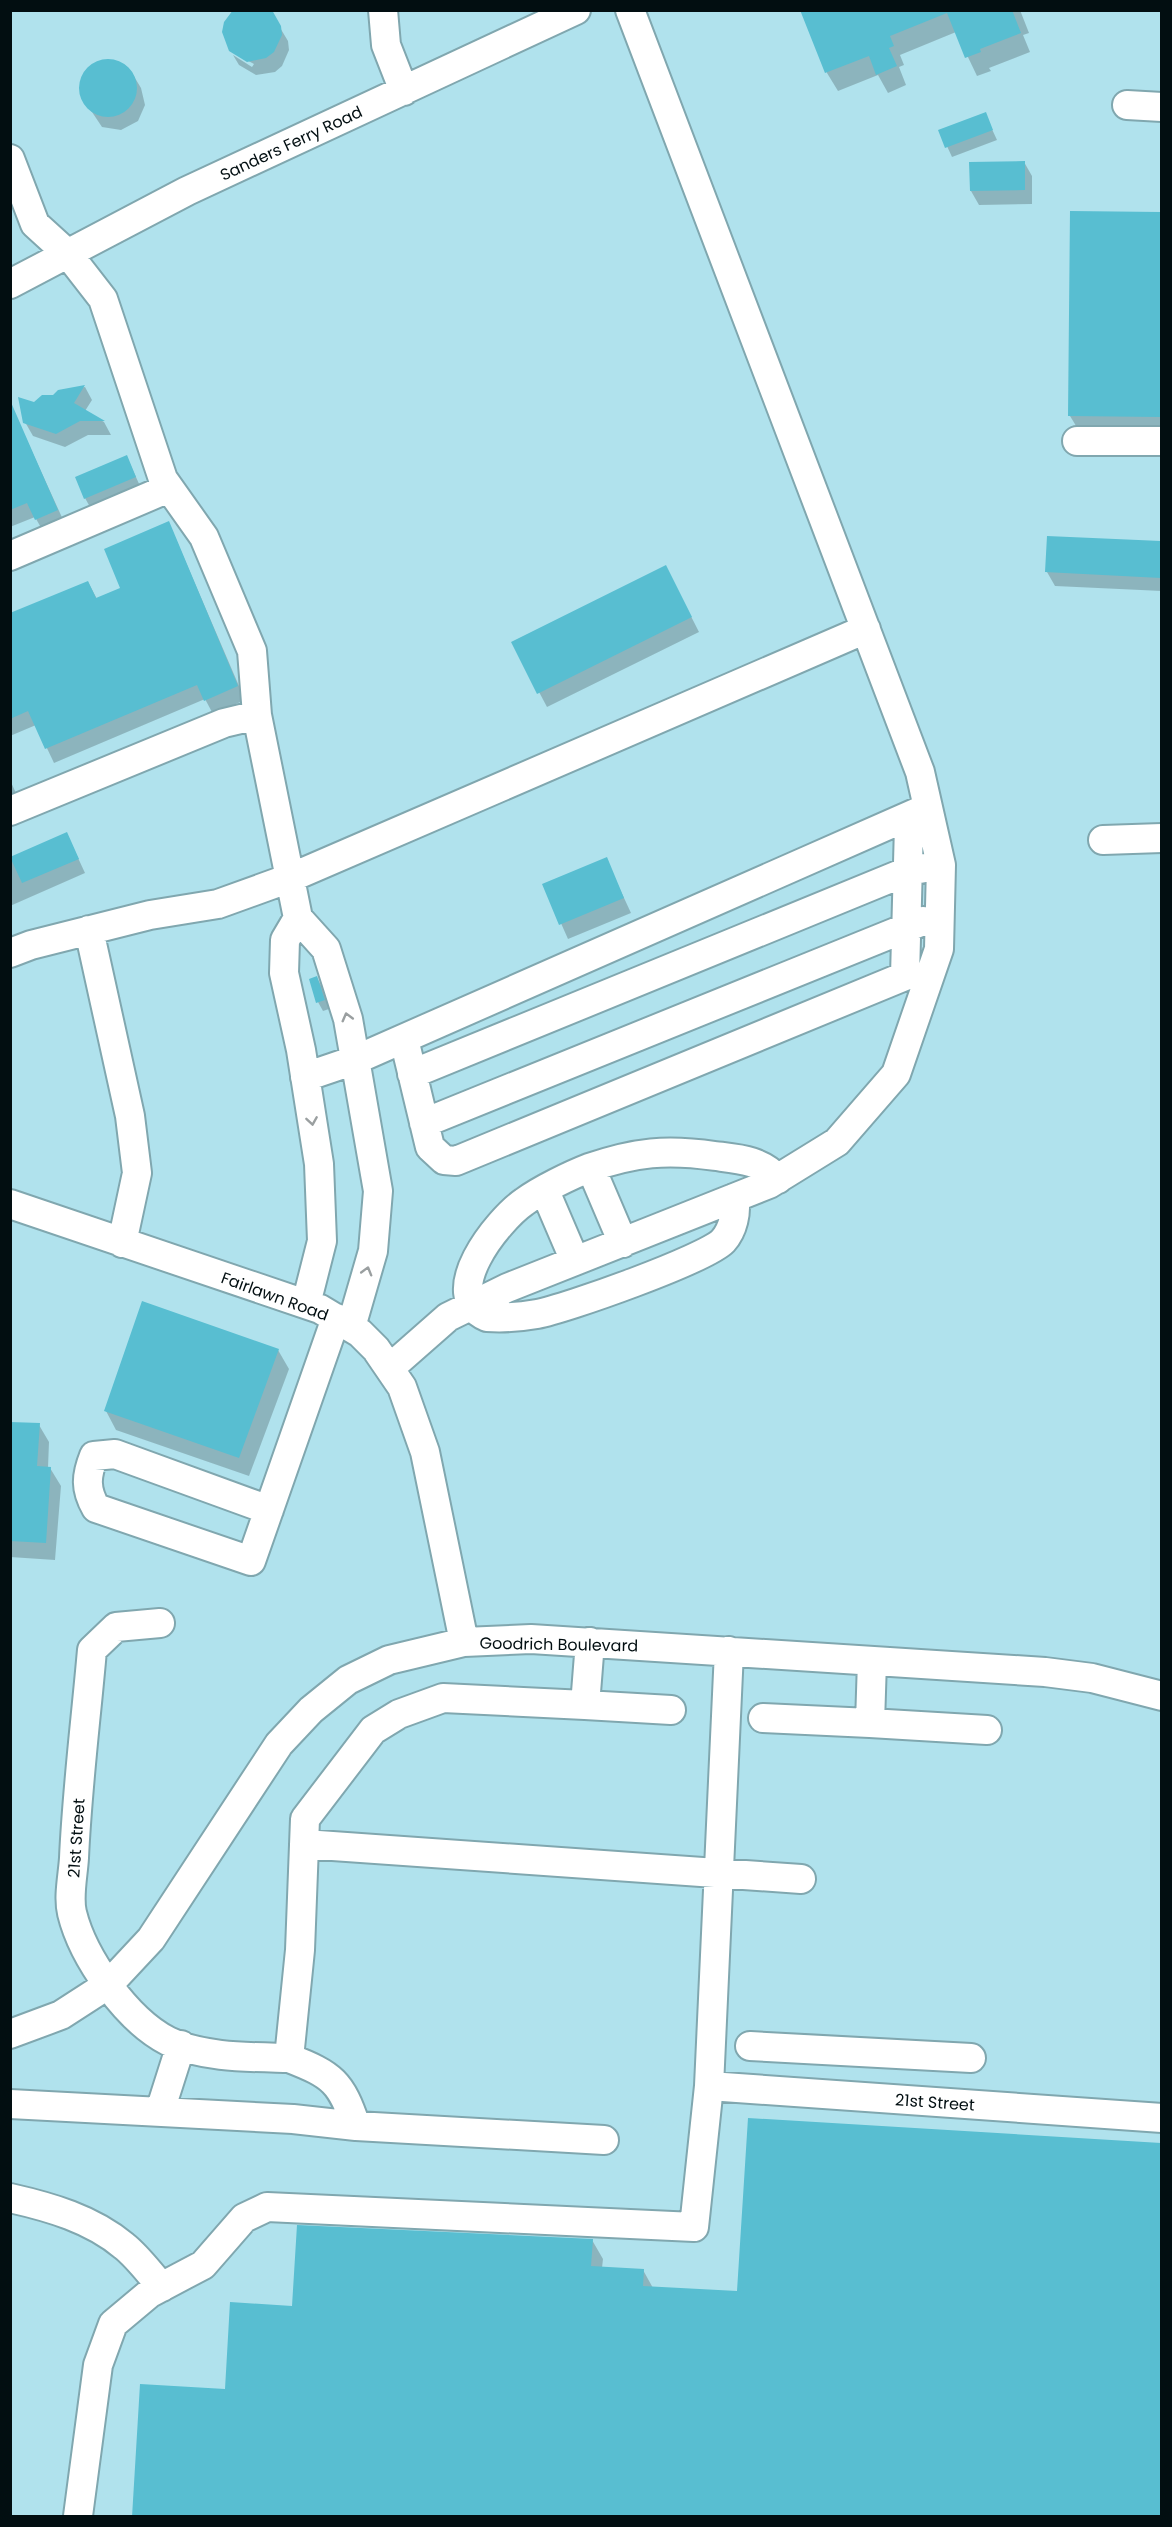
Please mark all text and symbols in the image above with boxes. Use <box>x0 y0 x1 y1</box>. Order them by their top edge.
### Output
street label: Sanders Ferry Road <box>216 100 366 187</box>
one-way arrow <box>341 1012 354 1022</box>
one-way arrow <box>305 1115 318 1125</box>
street label: Fairlawn Road <box>218 1266 332 1327</box>
one-way arrow <box>360 1266 372 1277</box>
street label: Goodrich Boulevard <box>480 1632 638 1657</box>
street label: 21st Street <box>62 1797 91 1879</box>
street label: 21st Street <box>894 2088 976 2117</box>

